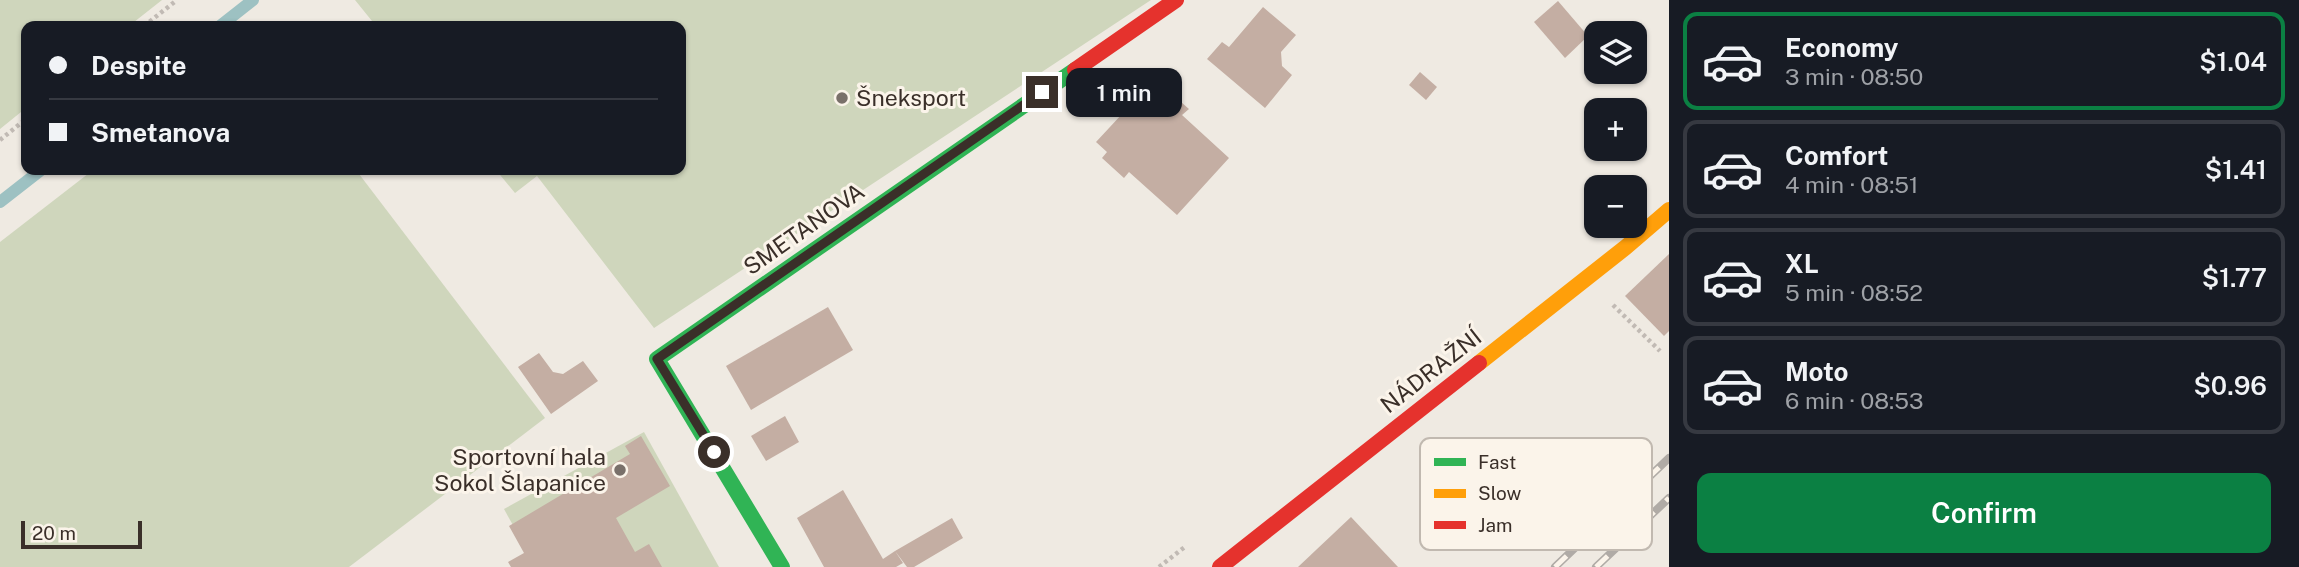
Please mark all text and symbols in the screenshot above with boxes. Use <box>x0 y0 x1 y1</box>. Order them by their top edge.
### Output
map controls <box>1584 21 1647 238</box>
button: layers <box>1584 21 1647 84</box>
icon: car <box>1701 30 1764 93</box>
text: Economy <box>1785 32 1898 63</box>
text: $1.04 <box>2199 46 2267 77</box>
text: Despite <box>91 50 186 81</box>
text: 3 min · 08:50 <box>1785 63 1923 90</box>
callout: 1 min <box>1066 68 1182 116</box>
route end <box>1026 76 1058 108</box>
text: 1 min <box>1097 79 1151 106</box>
place label: Šneksport <box>856 84 966 111</box>
marker: Šneksport <box>834 90 850 106</box>
button: + <box>1584 98 1647 161</box>
text: Smetanova <box>91 117 230 148</box>
icon: car <box>1701 138 1764 201</box>
text: Comfort <box>1785 140 1888 171</box>
text: $1.41 <box>2205 154 2267 185</box>
text: 4 min · 08:51 <box>1785 171 1918 198</box>
button: − <box>1584 175 1647 238</box>
street label: SMETANOVA <box>738 177 869 280</box>
icon: car <box>1701 246 1764 309</box>
text: XL <box>1785 248 1819 279</box>
text: $1.77 <box>2202 262 2267 293</box>
text: 5 min · 08:52 <box>1785 279 1923 306</box>
street label: NÁDRAŽNÍ <box>1375 322 1488 418</box>
icon: car <box>1701 354 1764 417</box>
text: Moto <box>1785 356 1848 387</box>
text: $0.96 <box>2193 370 2267 401</box>
text: 6 min · 08:53 <box>1785 387 1923 414</box>
route start <box>698 436 730 468</box>
legend <box>1420 438 1652 550</box>
place label: Sportovní hala Sokol Šlapanice <box>434 443 606 496</box>
text: Fast <box>1478 451 1516 473</box>
marker: Sportovní hala Sokol Šlapanice <box>612 462 628 478</box>
button: Confirm <box>1697 473 2271 553</box>
text: Slow <box>1478 482 1522 504</box>
text: Jam <box>1478 514 1512 536</box>
scale bar <box>21 518 142 550</box>
text: 20 m <box>32 522 76 544</box>

